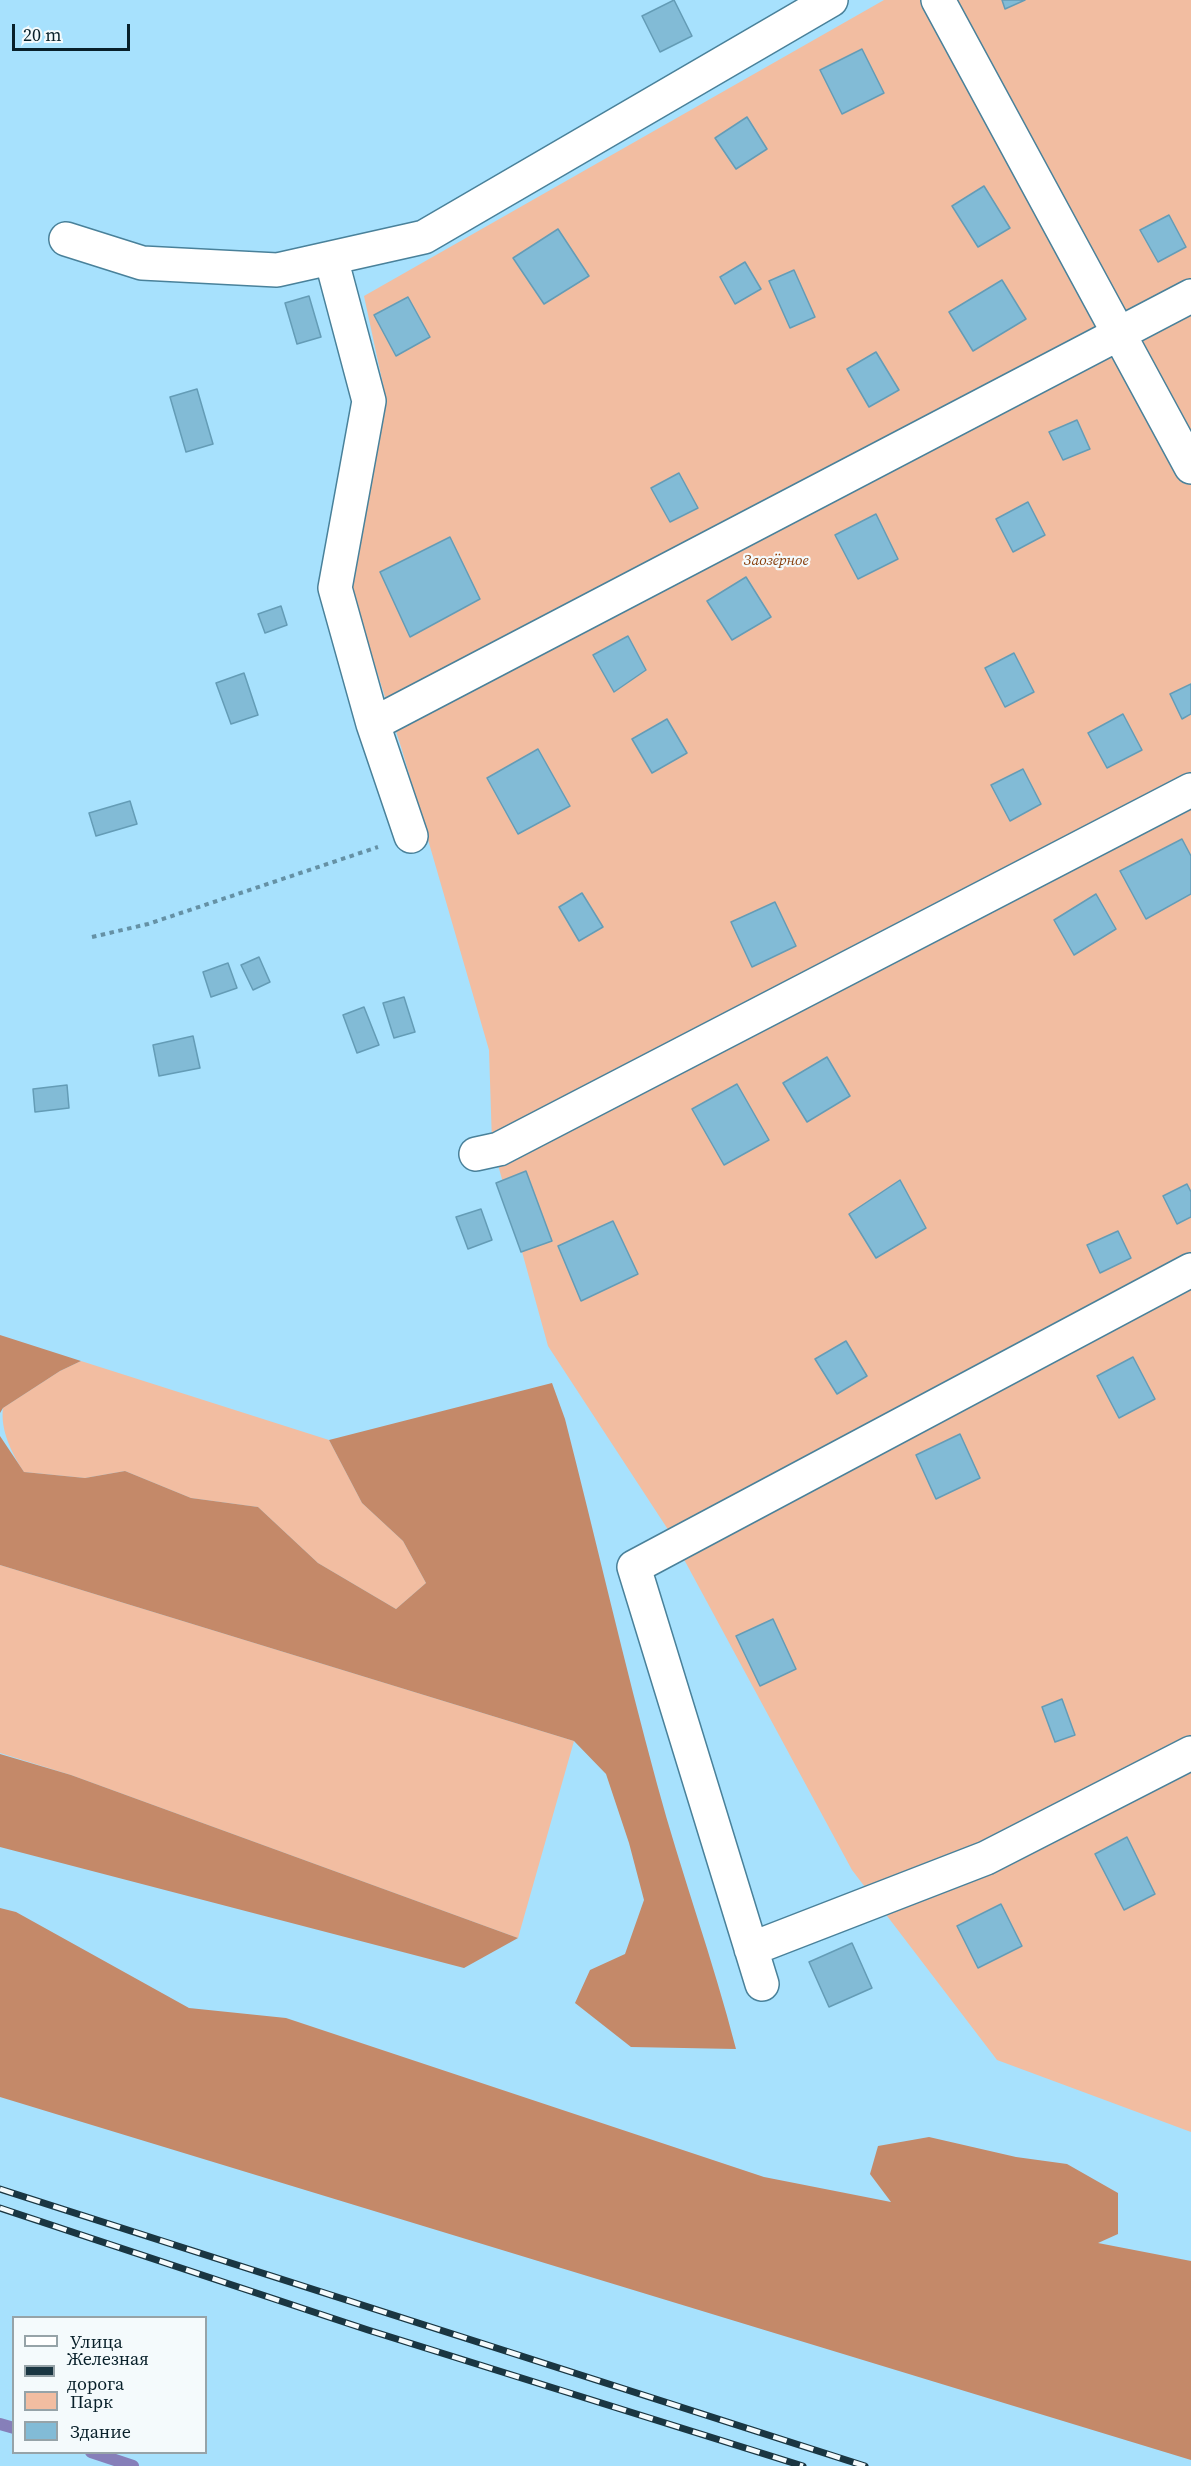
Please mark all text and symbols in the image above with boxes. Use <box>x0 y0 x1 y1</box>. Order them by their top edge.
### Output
scale bar <box>15 12 134 50</box>
text: 20 m <box>23 22 61 47</box>
park label: Заозёрное <box>743 552 809 570</box>
legend <box>12 2316 207 2454</box>
text: Улица <box>70 2329 123 2354</box>
text: Железная дорога <box>67 2346 149 2396</box>
text: Парк <box>70 2389 113 2414</box>
text: Здание <box>70 2419 131 2444</box>

